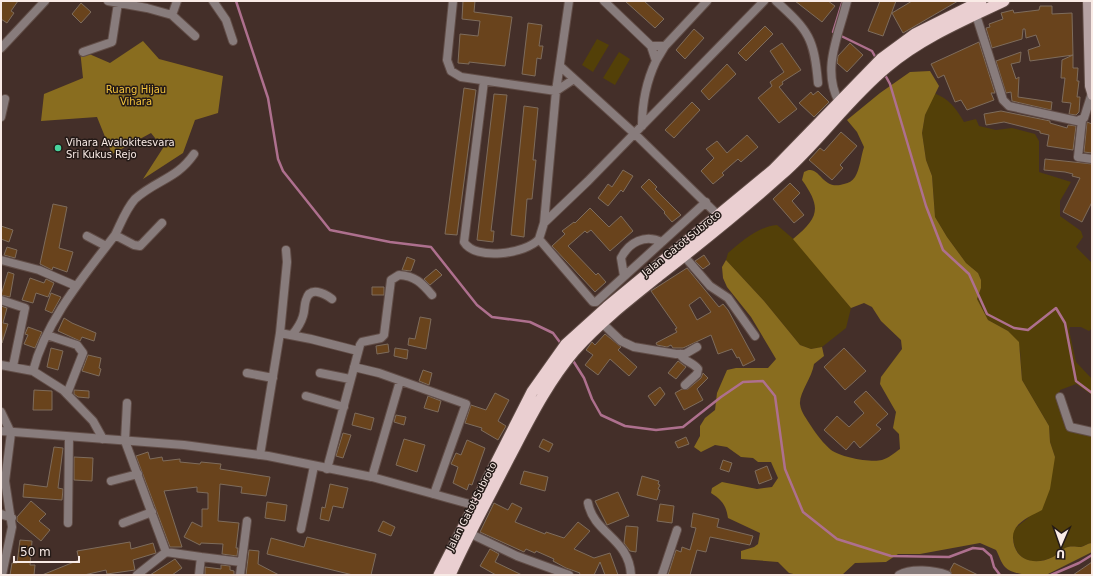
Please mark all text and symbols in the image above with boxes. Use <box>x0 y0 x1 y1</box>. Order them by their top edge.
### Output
park label: Ruang Hijau Vihara <box>106 84 166 107</box>
place label: Vihara Avalokitesvara Sri Kukus Rejo <box>66 137 175 160</box>
marker: Vihara Avalokitesvara Sri Kukus Rejo <box>53 143 63 153</box>
street label: Jalan Gatot Subroto <box>639 208 723 279</box>
street label: Jalan Gatot Subroto <box>444 460 499 553</box>
north arrow <box>1041 524 1081 564</box>
scale bar <box>14 538 79 564</box>
text: 50 m <box>20 545 51 559</box>
text: U <box>1056 547 1065 560</box>

